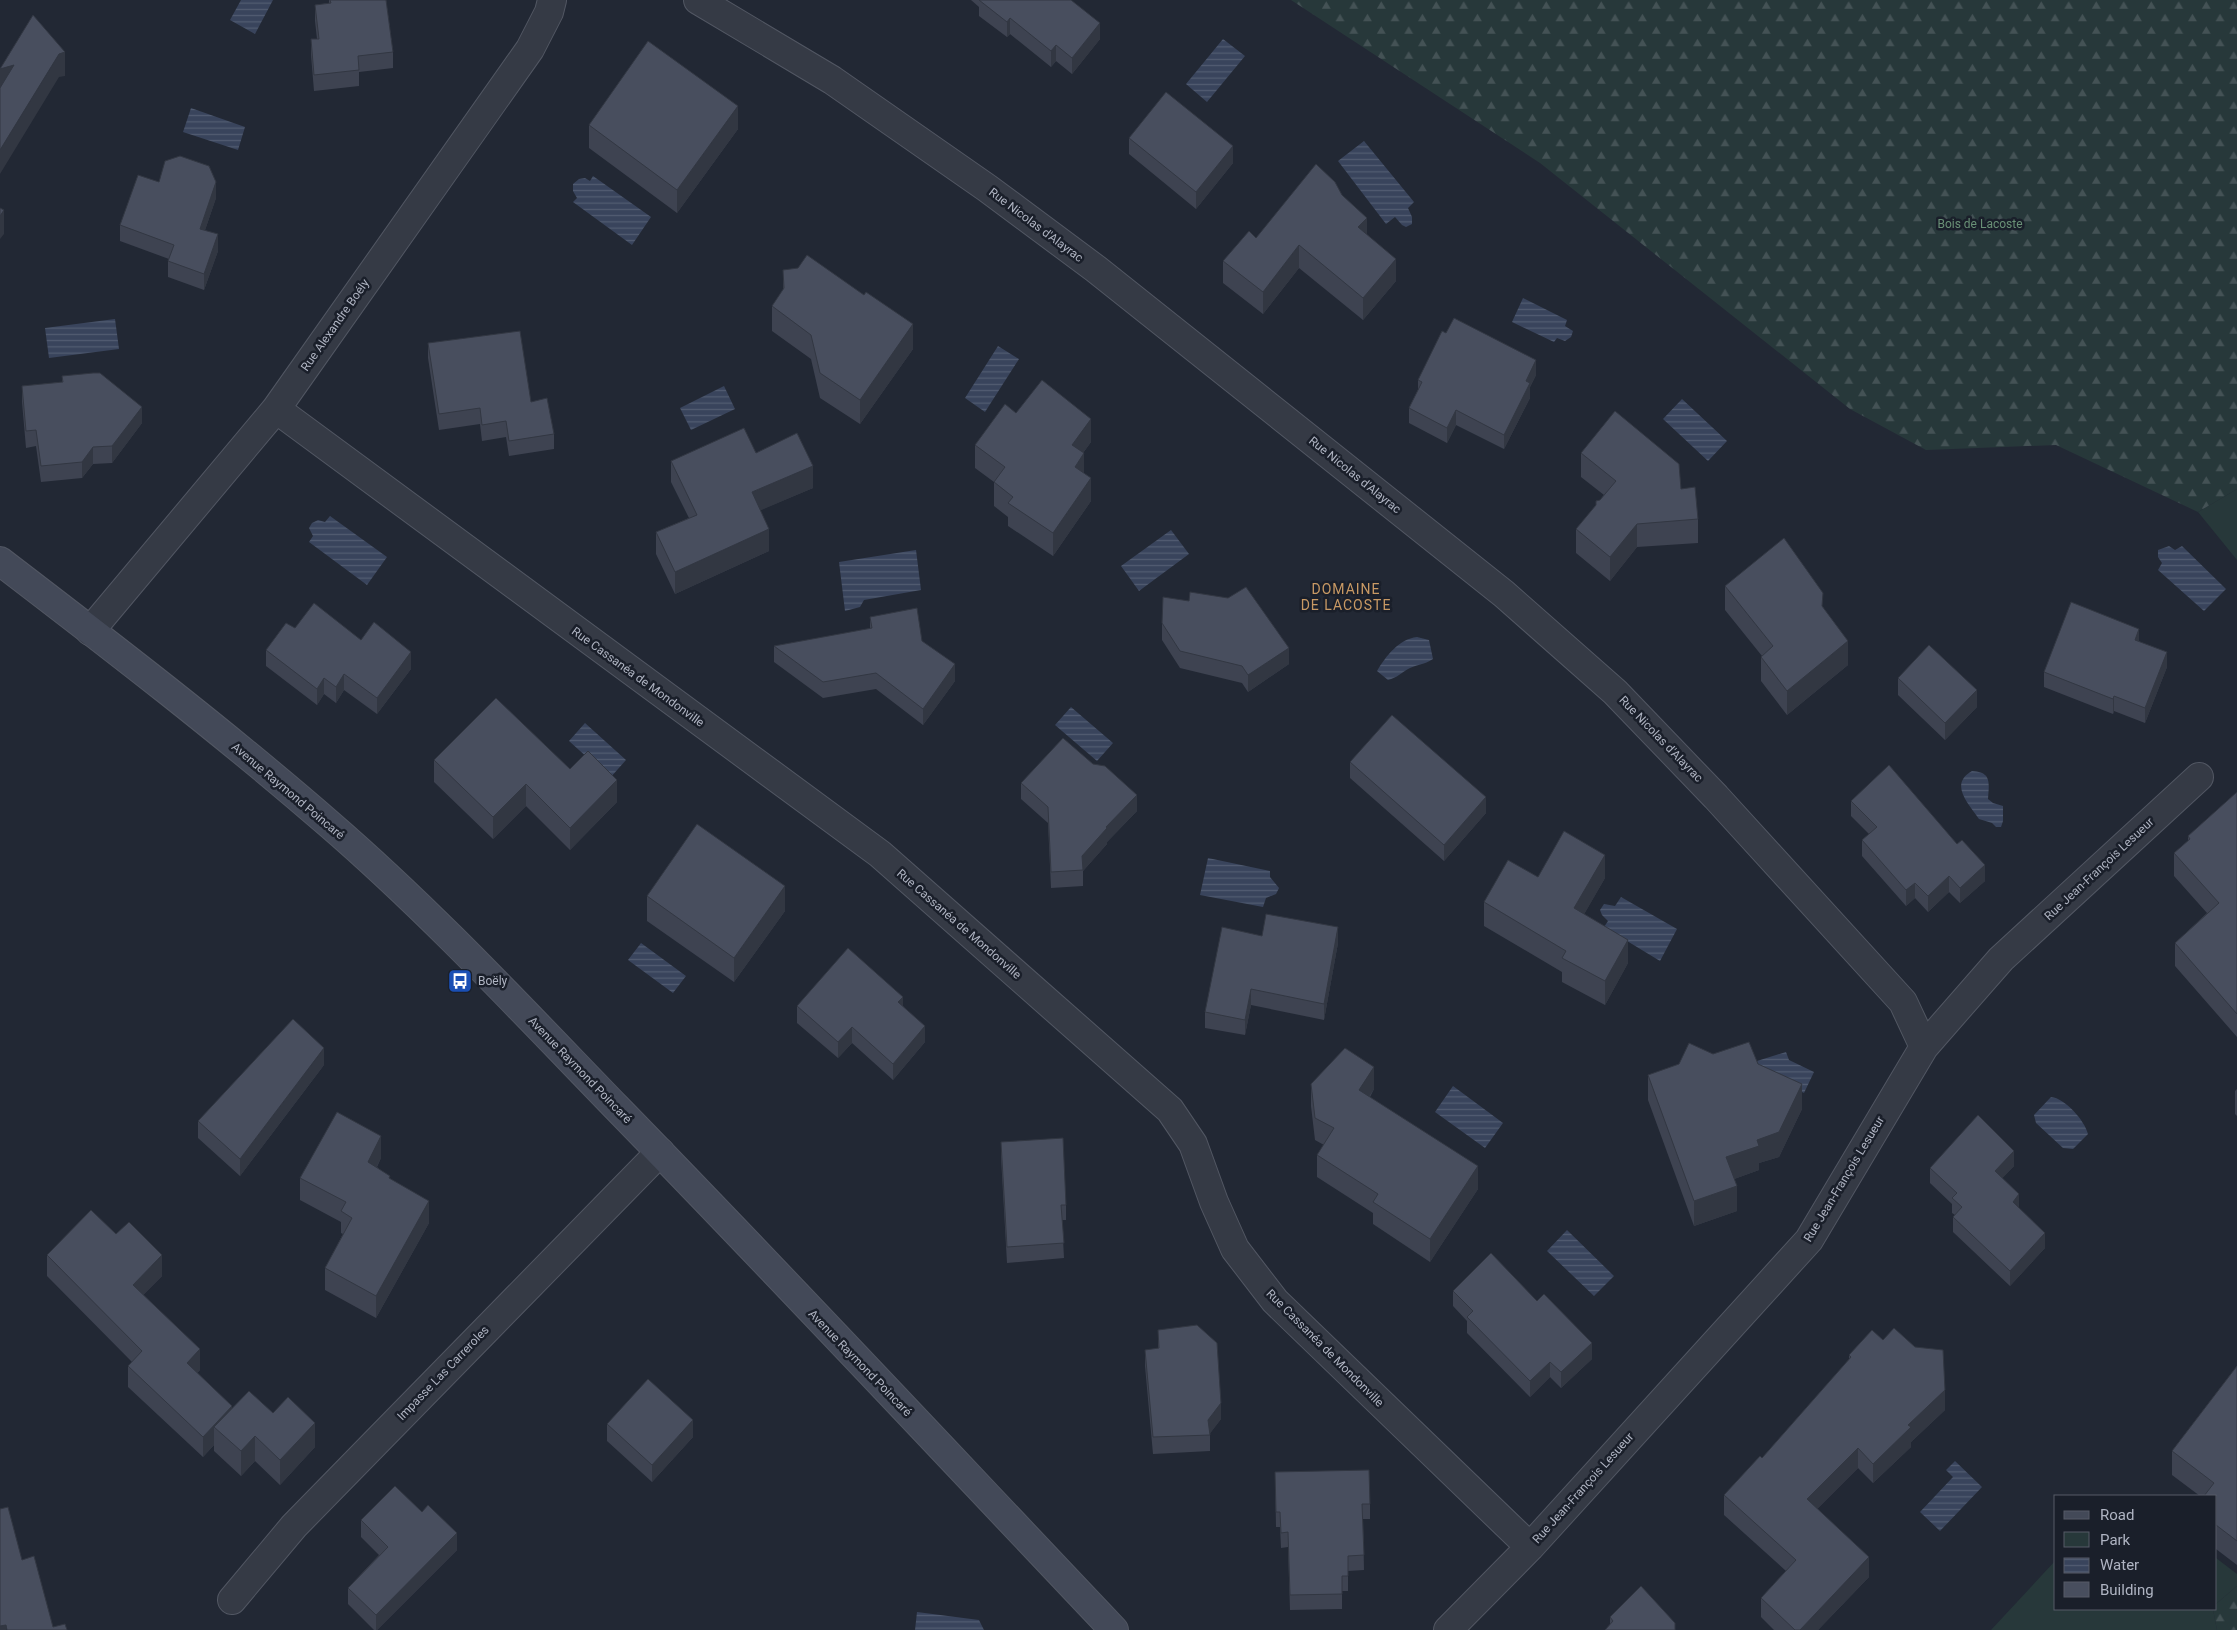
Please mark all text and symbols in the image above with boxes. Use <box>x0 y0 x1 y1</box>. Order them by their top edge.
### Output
street label: Rue Nicolas d'Alayrac <box>986 185 1086 265</box>
park label: Bois de Lacoste <box>1937 217 2023 231</box>
street label: Rue Alexandre Boély <box>298 276 372 374</box>
street label: Rue Nicolas d'Alayrac <box>1306 434 1404 516</box>
district label: DOMAINE DE LACOSTE <box>1301 581 1391 613</box>
street label: Rue Cassanéa de Mondonville <box>569 624 707 730</box>
street label: Rue Nicolas d'Alayrac <box>1616 693 1706 785</box>
street label: Avenue Raymond Poincaré <box>229 740 347 842</box>
street label: Rue Jean-François Lesueur <box>2042 815 2156 923</box>
street label: Rue Cassanéa de Mondonville <box>894 866 1024 982</box>
bus stop icon: Boëly <box>447 968 473 994</box>
place label: Boëly <box>478 974 508 988</box>
street label: Avenue Raymond Poincaré <box>525 1014 635 1126</box>
street label: Rue Jean-François Lesueur <box>1801 1114 1887 1244</box>
street label: Rue Cassanéa de Mondonville <box>1263 1286 1387 1410</box>
street label: Avenue Raymond Poincaré <box>805 1307 915 1419</box>
street label: Impasse Las Carreroles <box>394 1323 492 1423</box>
street label: Rue Jean-François Lesueur <box>1530 1430 1636 1546</box>
legend <box>2054 1495 2217 1610</box>
text: Road <box>2100 1506 2134 1524</box>
text: Park <box>2100 1531 2131 1549</box>
text: Water <box>2100 1556 2139 1574</box>
text: Building <box>2100 1581 2154 1599</box>

